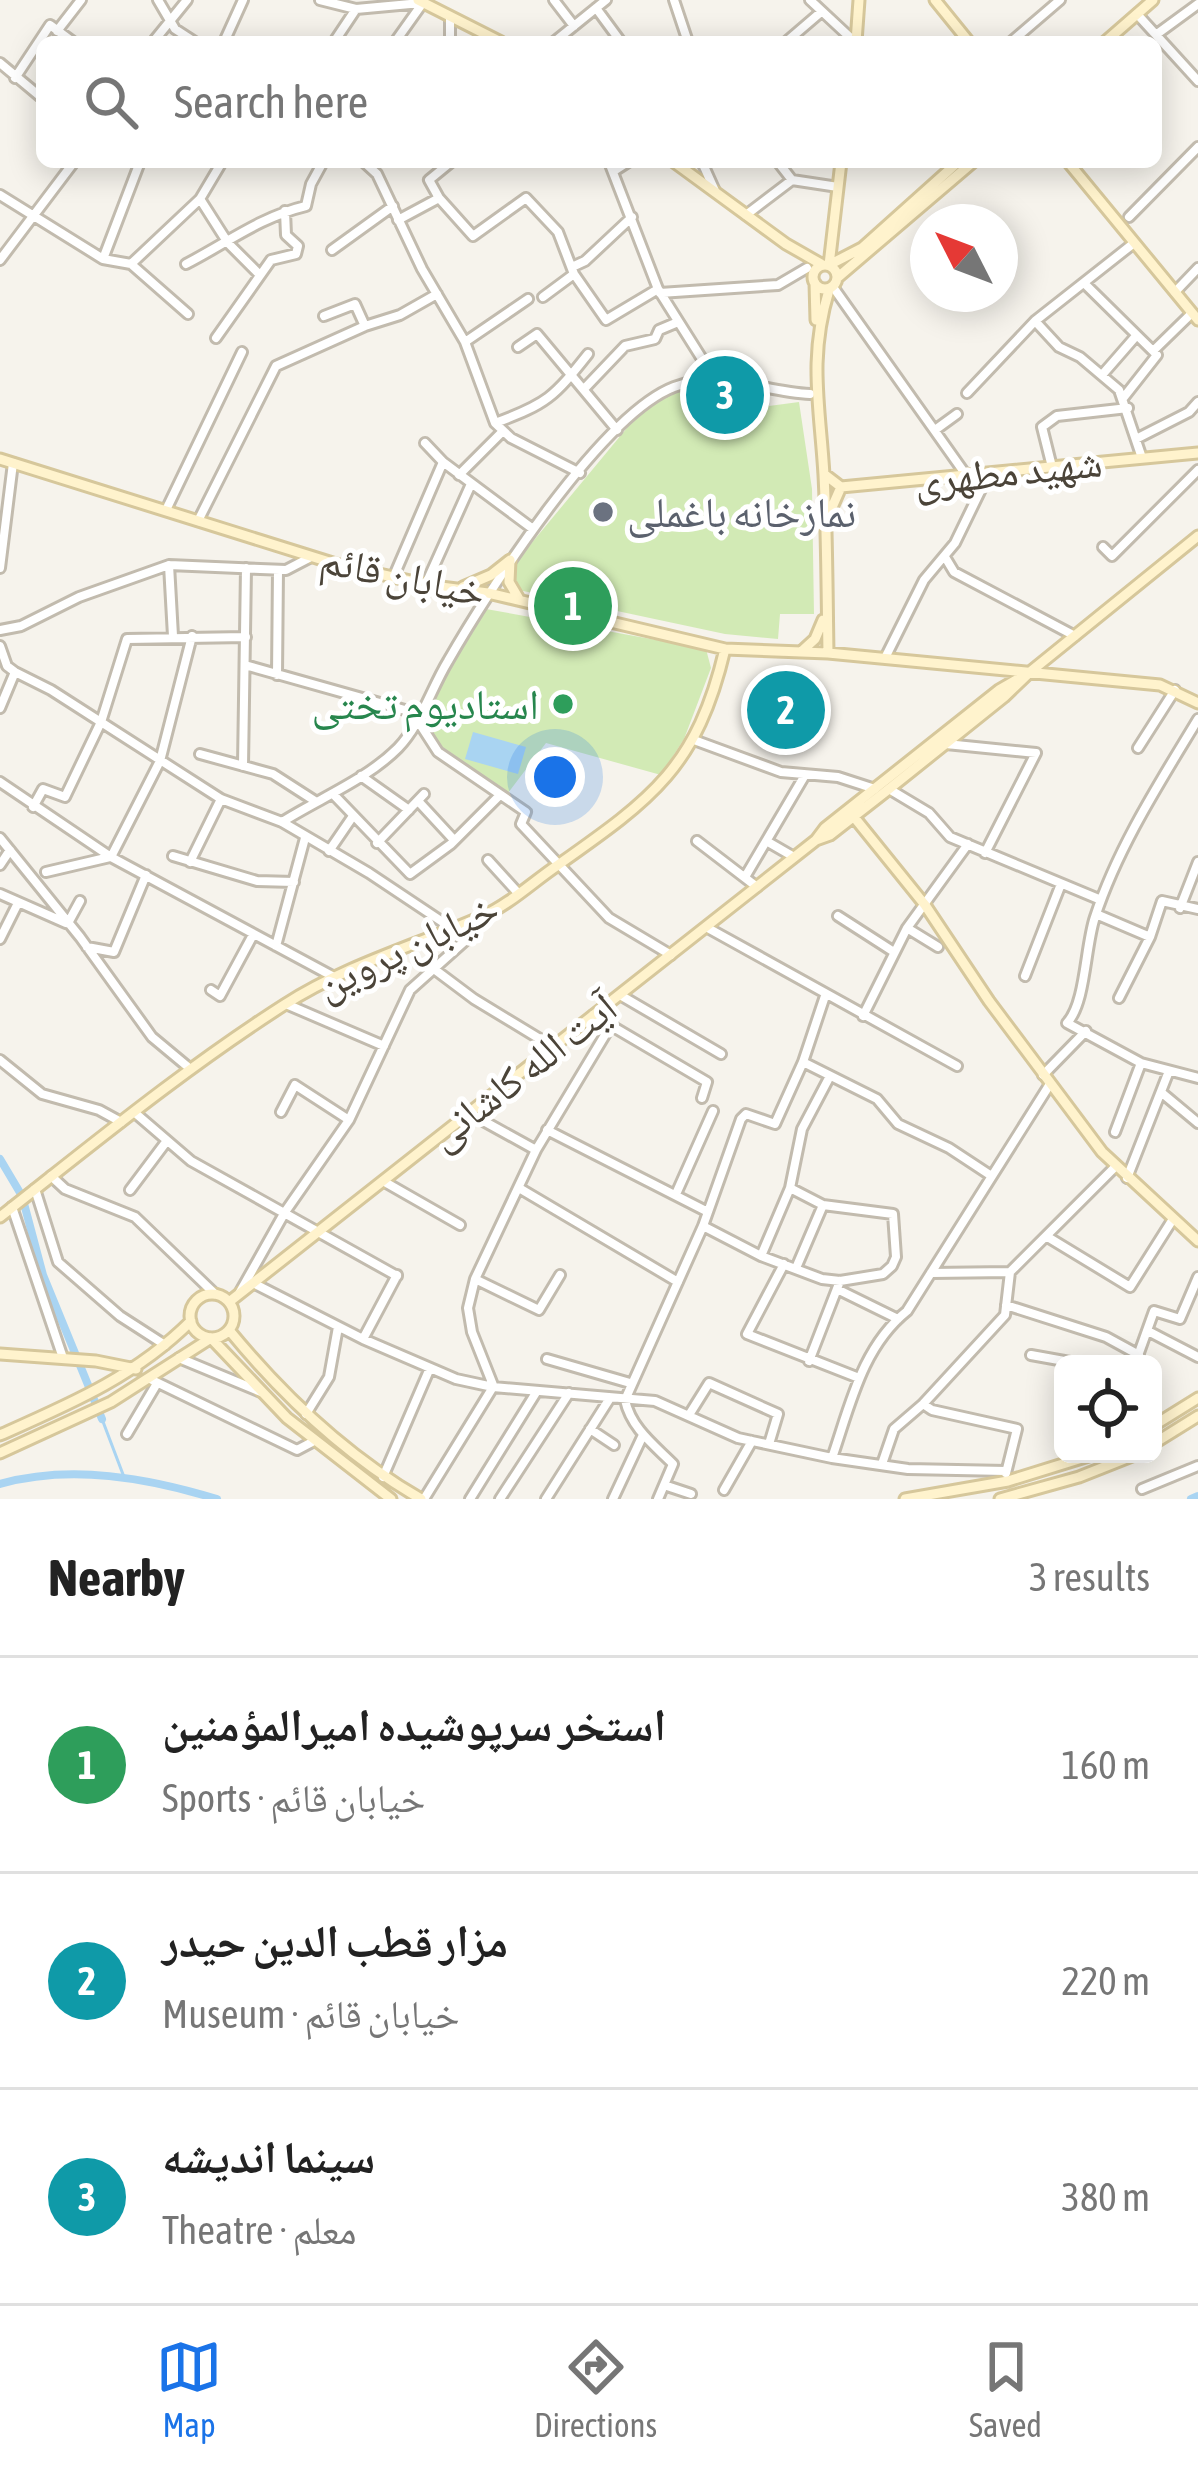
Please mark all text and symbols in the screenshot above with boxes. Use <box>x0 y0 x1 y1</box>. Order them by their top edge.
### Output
search box <box>36 36 1162 168</box>
icon: search <box>78 69 144 135</box>
text: Search here <box>174 76 368 128</box>
north arrow <box>910 204 1018 312</box>
pin: 3 <box>686 350 764 440</box>
street label: شهید مطهری <box>912 437 1105 507</box>
place label: نمازخانه باغملی <box>627 488 856 538</box>
marker: نمازخانه باغملی <box>590 499 616 525</box>
street label: خیابان قائم <box>316 534 490 620</box>
pin: 1 <box>534 561 612 651</box>
pin: 2 <box>747 665 825 755</box>
place label: استادیوم تختی <box>312 680 539 733</box>
marker: استادیوم تختی <box>550 691 576 717</box>
your location <box>525 747 585 807</box>
street label: خیابان پروین <box>308 883 506 1011</box>
street label: آیت الله کاشانی <box>419 982 628 1161</box>
map controls <box>1054 1355 1162 1463</box>
button: locate <box>1054 1355 1162 1463</box>
text: Nearby <box>48 1548 185 1607</box>
text: 3 results <box>1029 1555 1150 1599</box>
text: استخر سرپوشیده امیرالمؤمنین <box>162 1699 666 1751</box>
text: 1 <box>78 1743 96 1787</box>
text: 160 m <box>1062 1743 1150 1787</box>
text: Sports · خیابان قائم <box>162 1776 425 1820</box>
text: مزار قطب الدین حیدر <box>162 1915 508 1967</box>
text: 2 <box>78 1959 96 2003</box>
text: 220 m <box>1062 1959 1150 2003</box>
text: Museum · خیابان قائم <box>162 1992 459 2036</box>
text: سینما اندیشه <box>162 2131 375 2183</box>
text: 3 <box>78 2175 96 2219</box>
text: 380 m <box>1062 2175 1150 2219</box>
text: Theatre · معلم <box>162 2208 357 2252</box>
tab: Map <box>156 2334 222 2444</box>
tab: Directions <box>534 2334 657 2444</box>
tab: Saved <box>969 2334 1042 2444</box>

